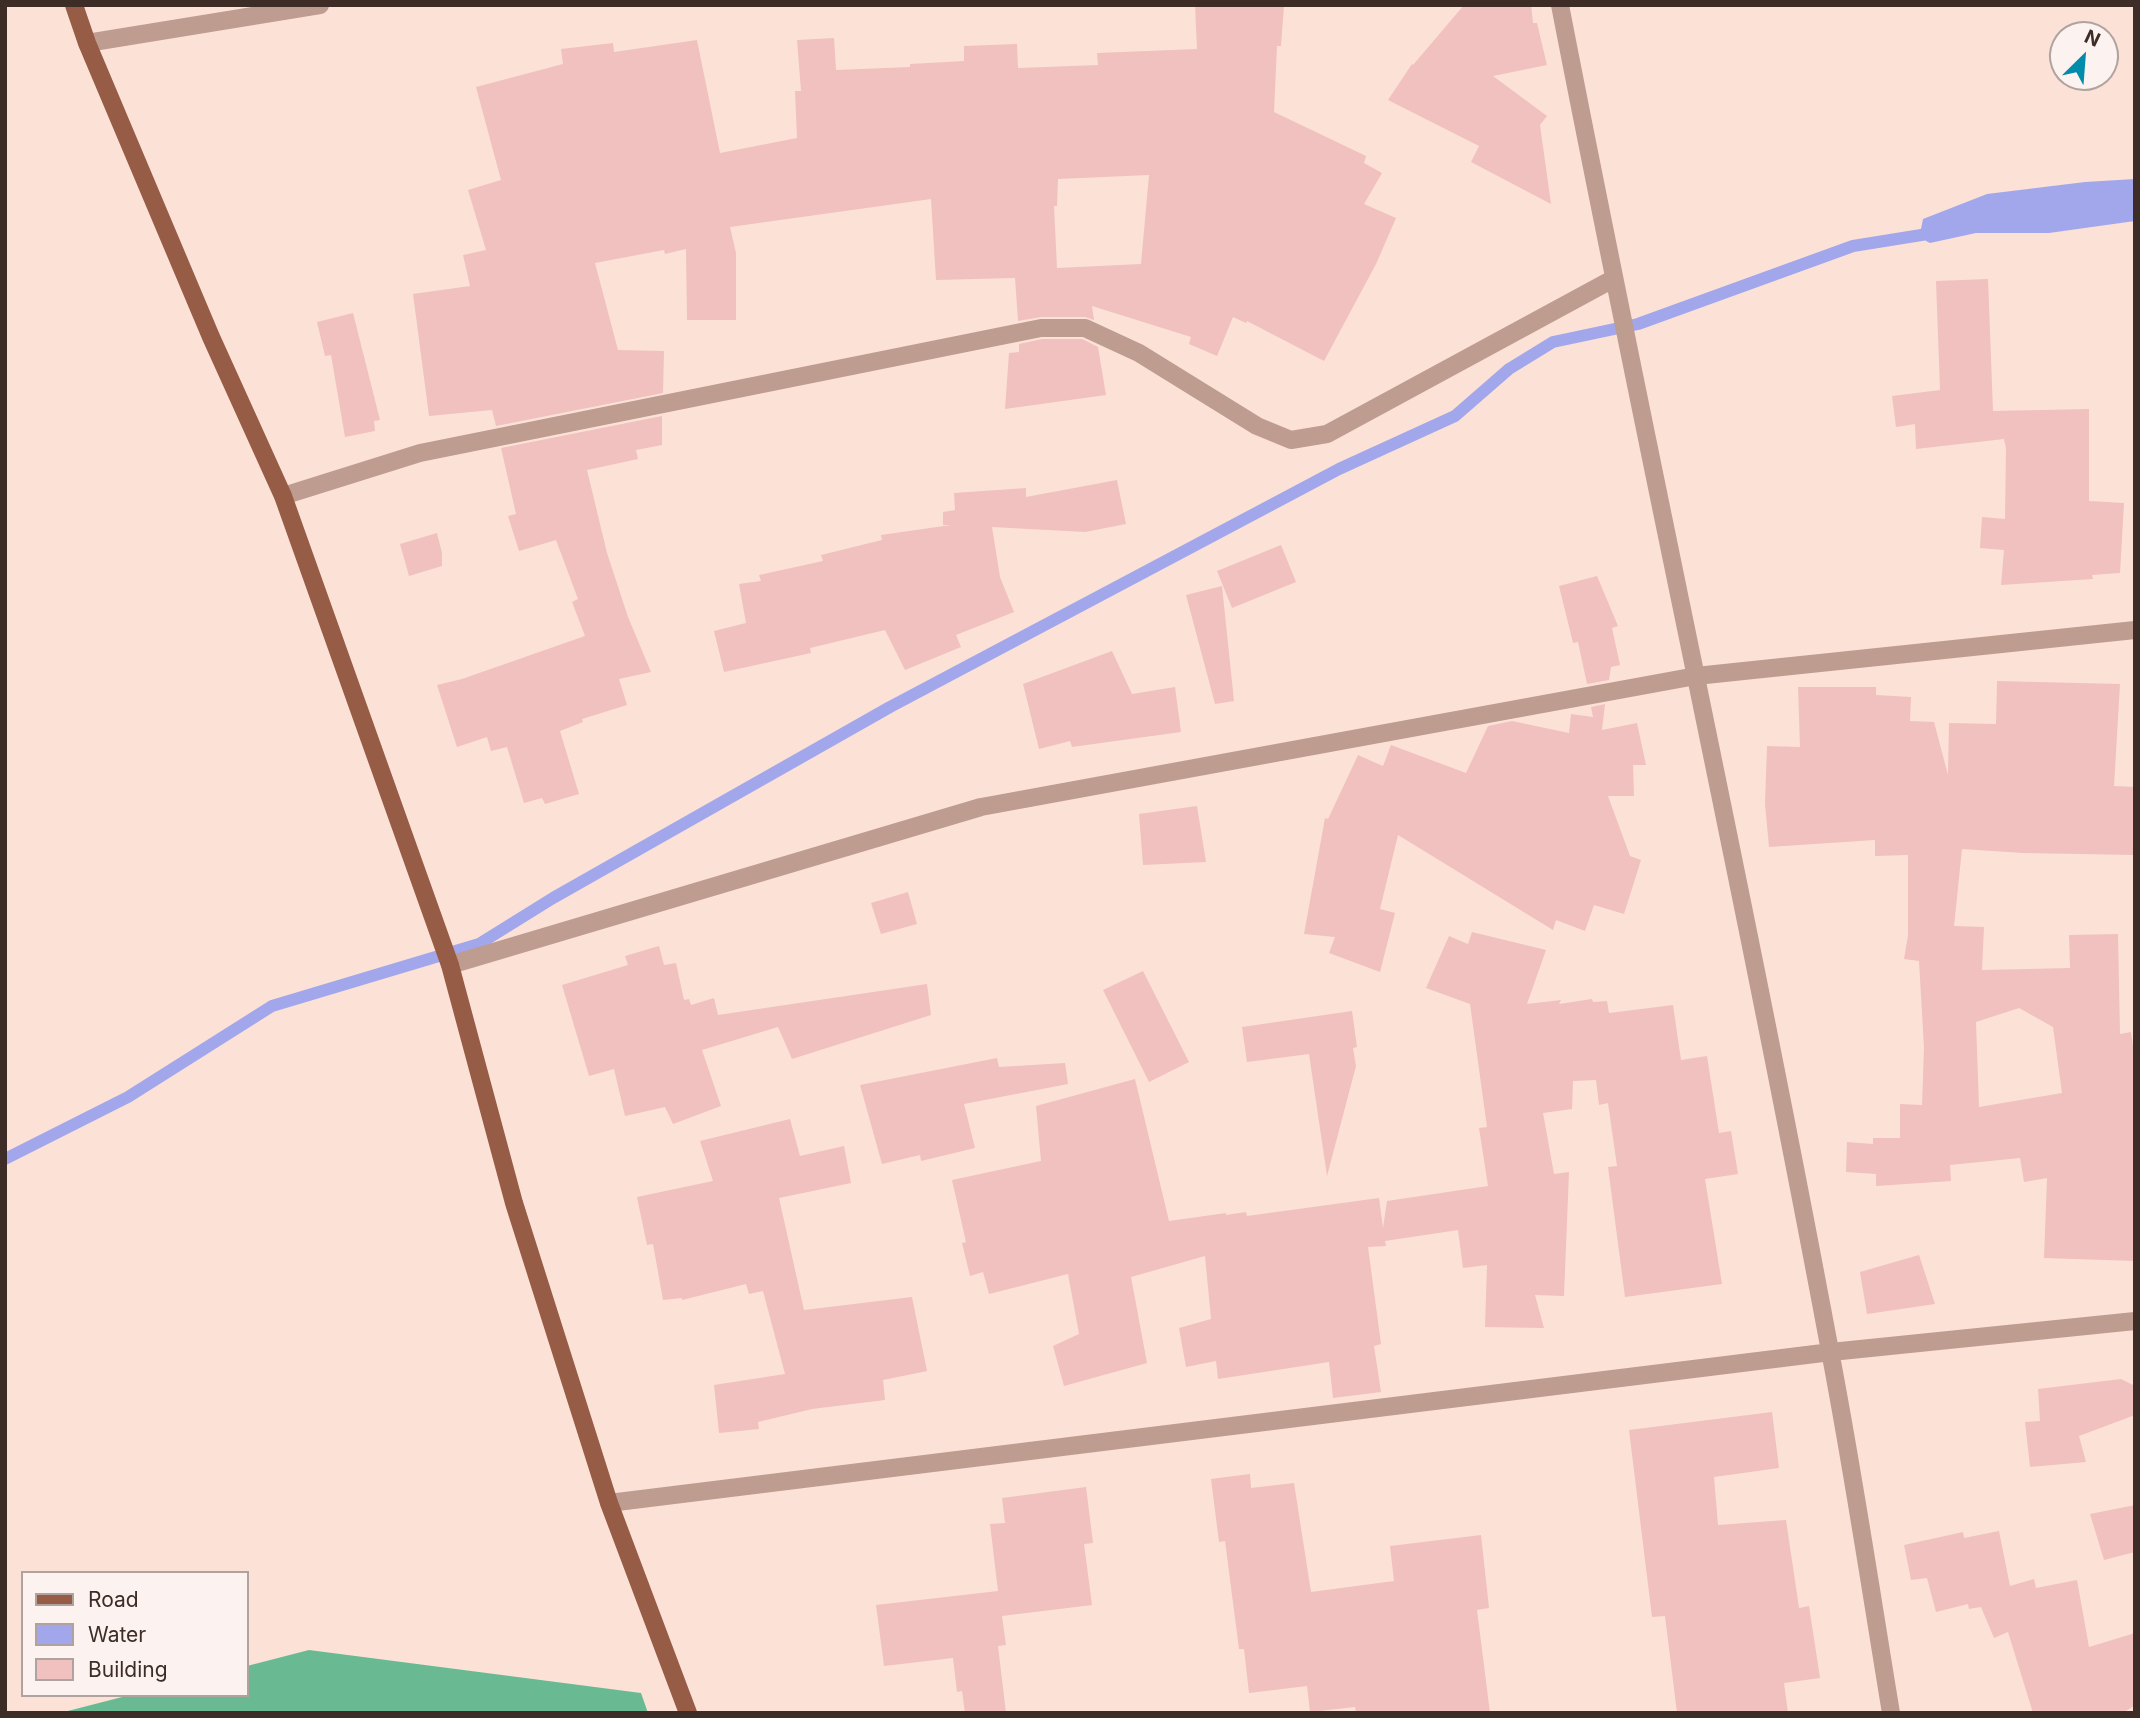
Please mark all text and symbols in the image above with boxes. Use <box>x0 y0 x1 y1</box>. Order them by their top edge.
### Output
north arrow <box>2049 21 2119 91</box>
text: N <box>2081 25 2104 52</box>
legend <box>21 1571 248 1697</box>
text: Road <box>88 1587 139 1612</box>
text: Water <box>88 1622 146 1647</box>
text: Building <box>88 1657 168 1682</box>

